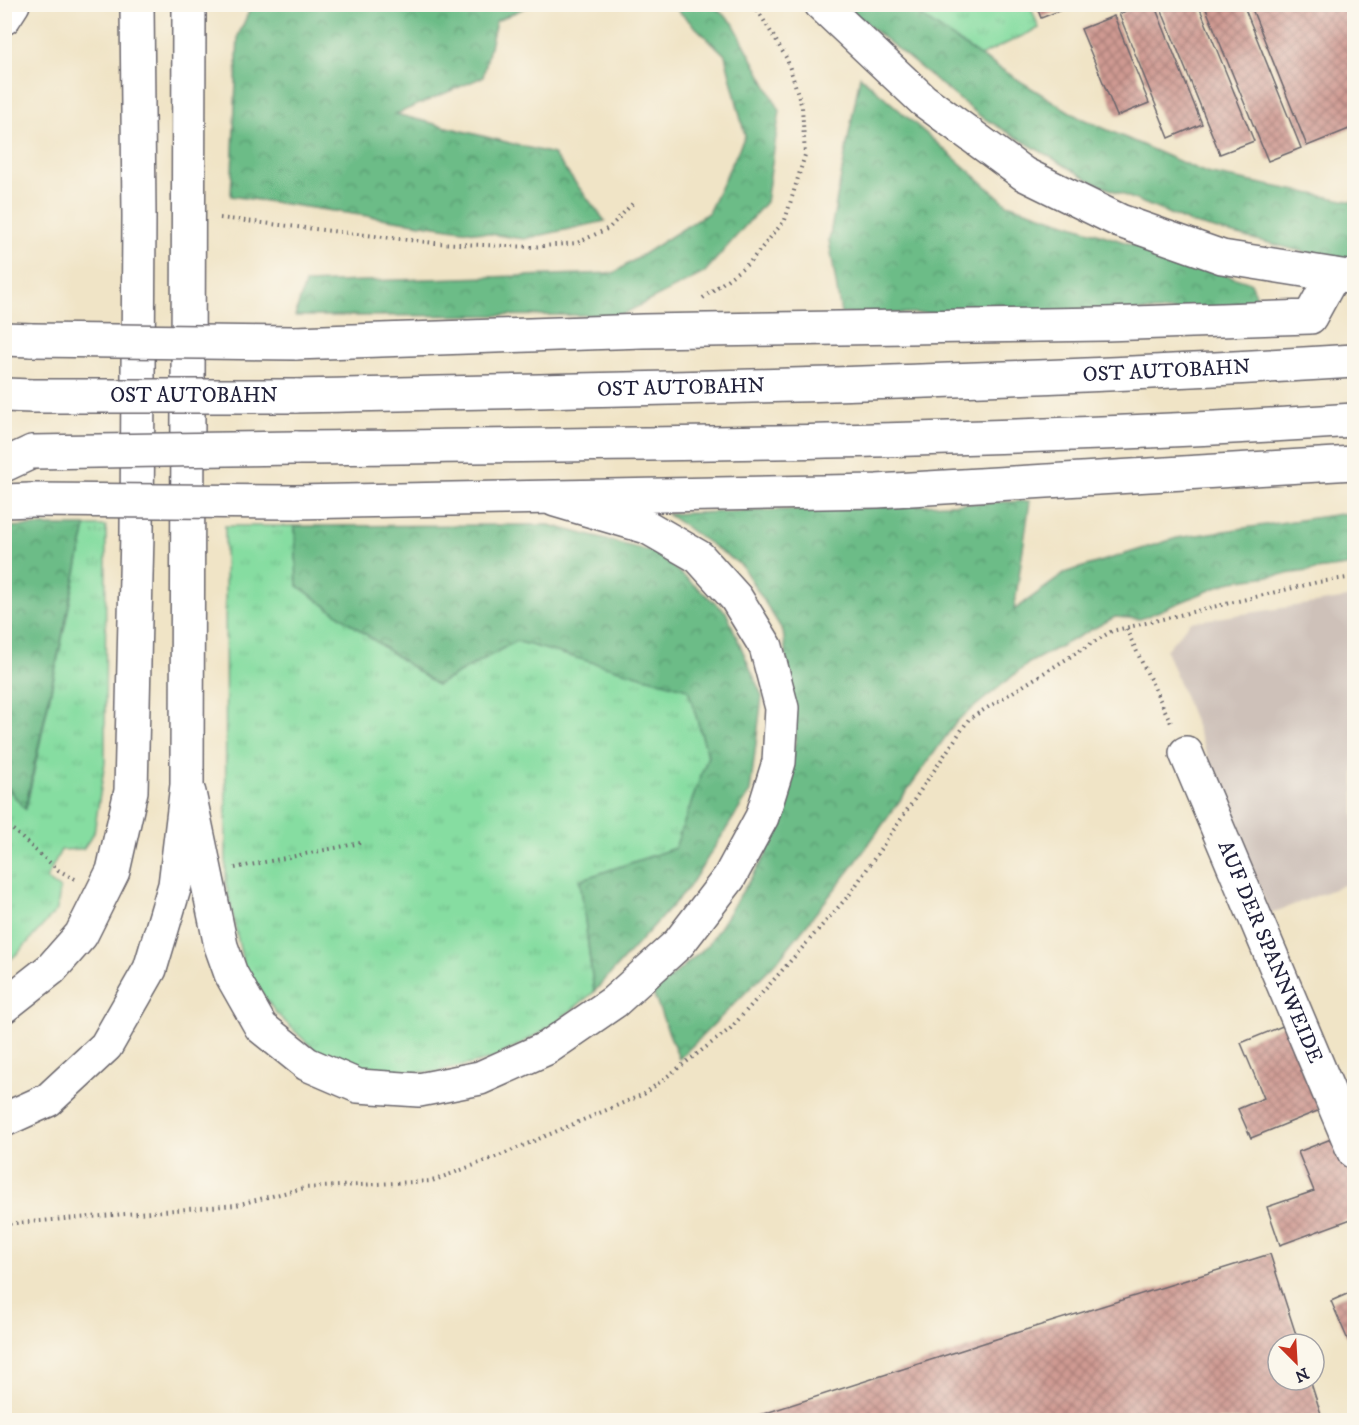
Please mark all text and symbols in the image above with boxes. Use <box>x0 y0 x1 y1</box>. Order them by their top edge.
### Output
street label: OST AUTOBAHN <box>1082 354 1251 388</box>
street label: OST AUTOBAHN <box>597 373 765 403</box>
street label: OST AUTOBAHN <box>110 383 278 409</box>
street label: AUF DER SPANNWEIDE <box>1211 837 1328 1067</box>
north arrow <box>1266 1332 1326 1392</box>
text: N <box>1292 1363 1312 1387</box>

